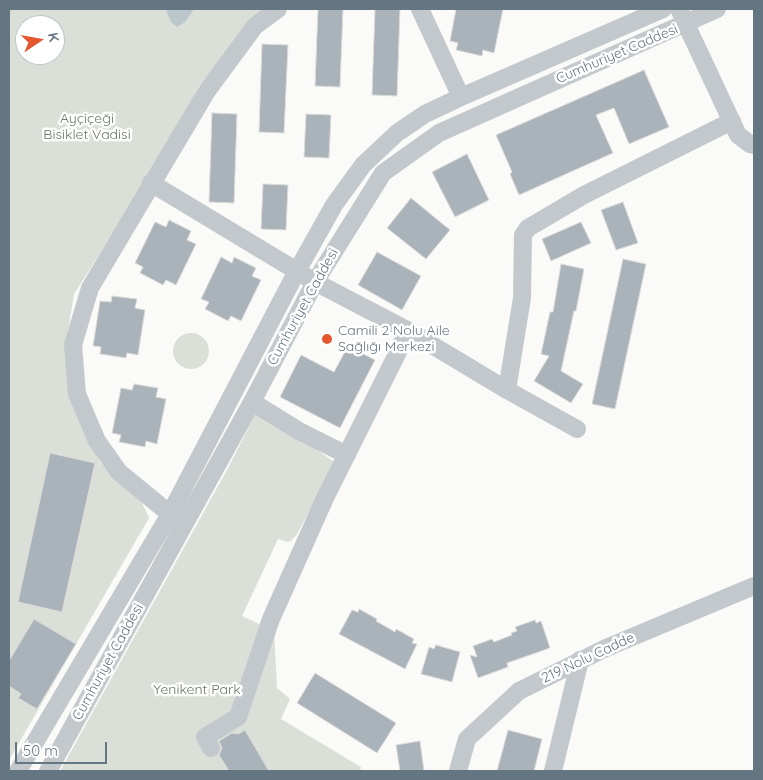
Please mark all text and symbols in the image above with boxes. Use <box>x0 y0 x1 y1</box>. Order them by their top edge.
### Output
north arrow <box>15 15 65 65</box>
street label: Cumhuriyet Caddesi <box>554 21 680 87</box>
text: K <box>44 31 63 43</box>
park label: Ayçiçeği Bisiklet Vadisi <box>43 111 131 144</box>
street label: Cumhuriyet Caddesi <box>264 246 342 368</box>
place label: Camili 2 Nolu Aile Sağlığı Merkezi <box>338 323 450 356</box>
marker: Camili 2 Nolu Aile Sağlığı Merkezi <box>320 332 334 346</box>
street label: Cumhuriyet Caddesi <box>69 601 147 723</box>
street label: 219 Nolu Cadde <box>539 629 637 687</box>
park label: Yenikent Park <box>153 682 241 698</box>
scale bar <box>18 732 110 764</box>
text: 50 m <box>23 741 58 760</box>

